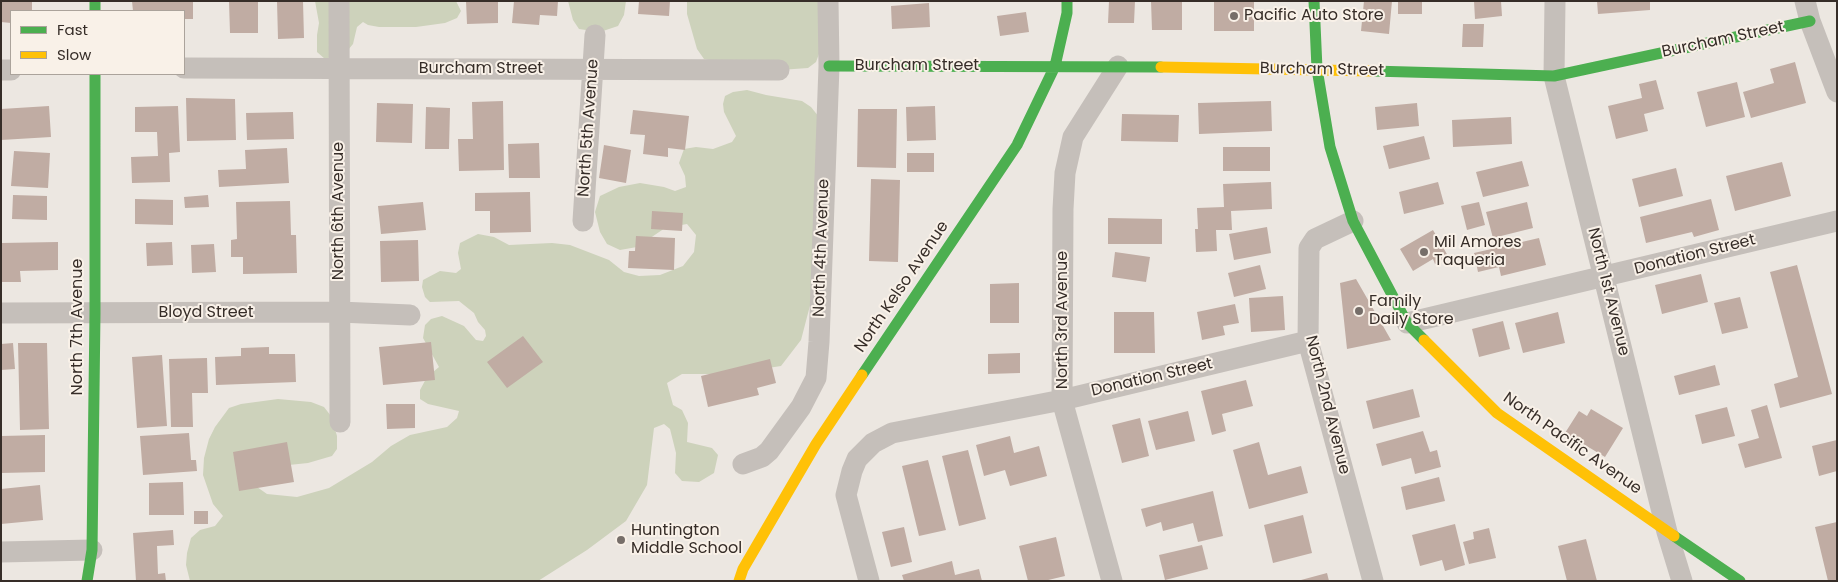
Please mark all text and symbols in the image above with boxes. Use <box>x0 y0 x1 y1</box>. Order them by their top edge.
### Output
place label: Pacific Auto Store <box>1244 6 1384 26</box>
legend <box>10 10 185 75</box>
marker: Pacific Auto Store <box>1228 10 1240 22</box>
street label: Burcham Street <box>1660 18 1786 62</box>
text: Fast <box>57 19 88 40</box>
text: Slow <box>57 44 91 65</box>
street label: Burcham Street <box>855 56 979 76</box>
street label: North 5th Avenue <box>575 58 603 198</box>
street label: Burcham Street <box>419 59 543 79</box>
street label: Burcham Street <box>1260 59 1384 81</box>
street label: North 6th Avenue <box>329 142 349 280</box>
street label: North 4th Avenue <box>810 179 834 317</box>
street label: North Kelso Avenue <box>851 218 953 356</box>
street label: North 1st Avenue <box>1583 226 1633 358</box>
street label: Donation Street <box>1633 231 1757 279</box>
place label: Mil Amores Taqueria <box>1434 233 1522 271</box>
marker: Mil Amores Taqueria <box>1418 246 1430 258</box>
street label: North 3rd Avenue <box>1053 251 1073 389</box>
street label: North 7th Avenue <box>68 259 88 395</box>
place label: Family Daily Store <box>1369 292 1454 330</box>
street label: Bloyd Street <box>159 303 253 323</box>
marker: Family Daily Store <box>1353 305 1365 317</box>
street label: North 2nd Avenue <box>1300 334 1354 476</box>
street label: Donation Street <box>1089 355 1215 401</box>
street label: North Pacific Avenue <box>1499 389 1645 499</box>
place label: Huntington Middle School <box>631 521 742 559</box>
marker: Huntington Middle School <box>615 534 627 546</box>

